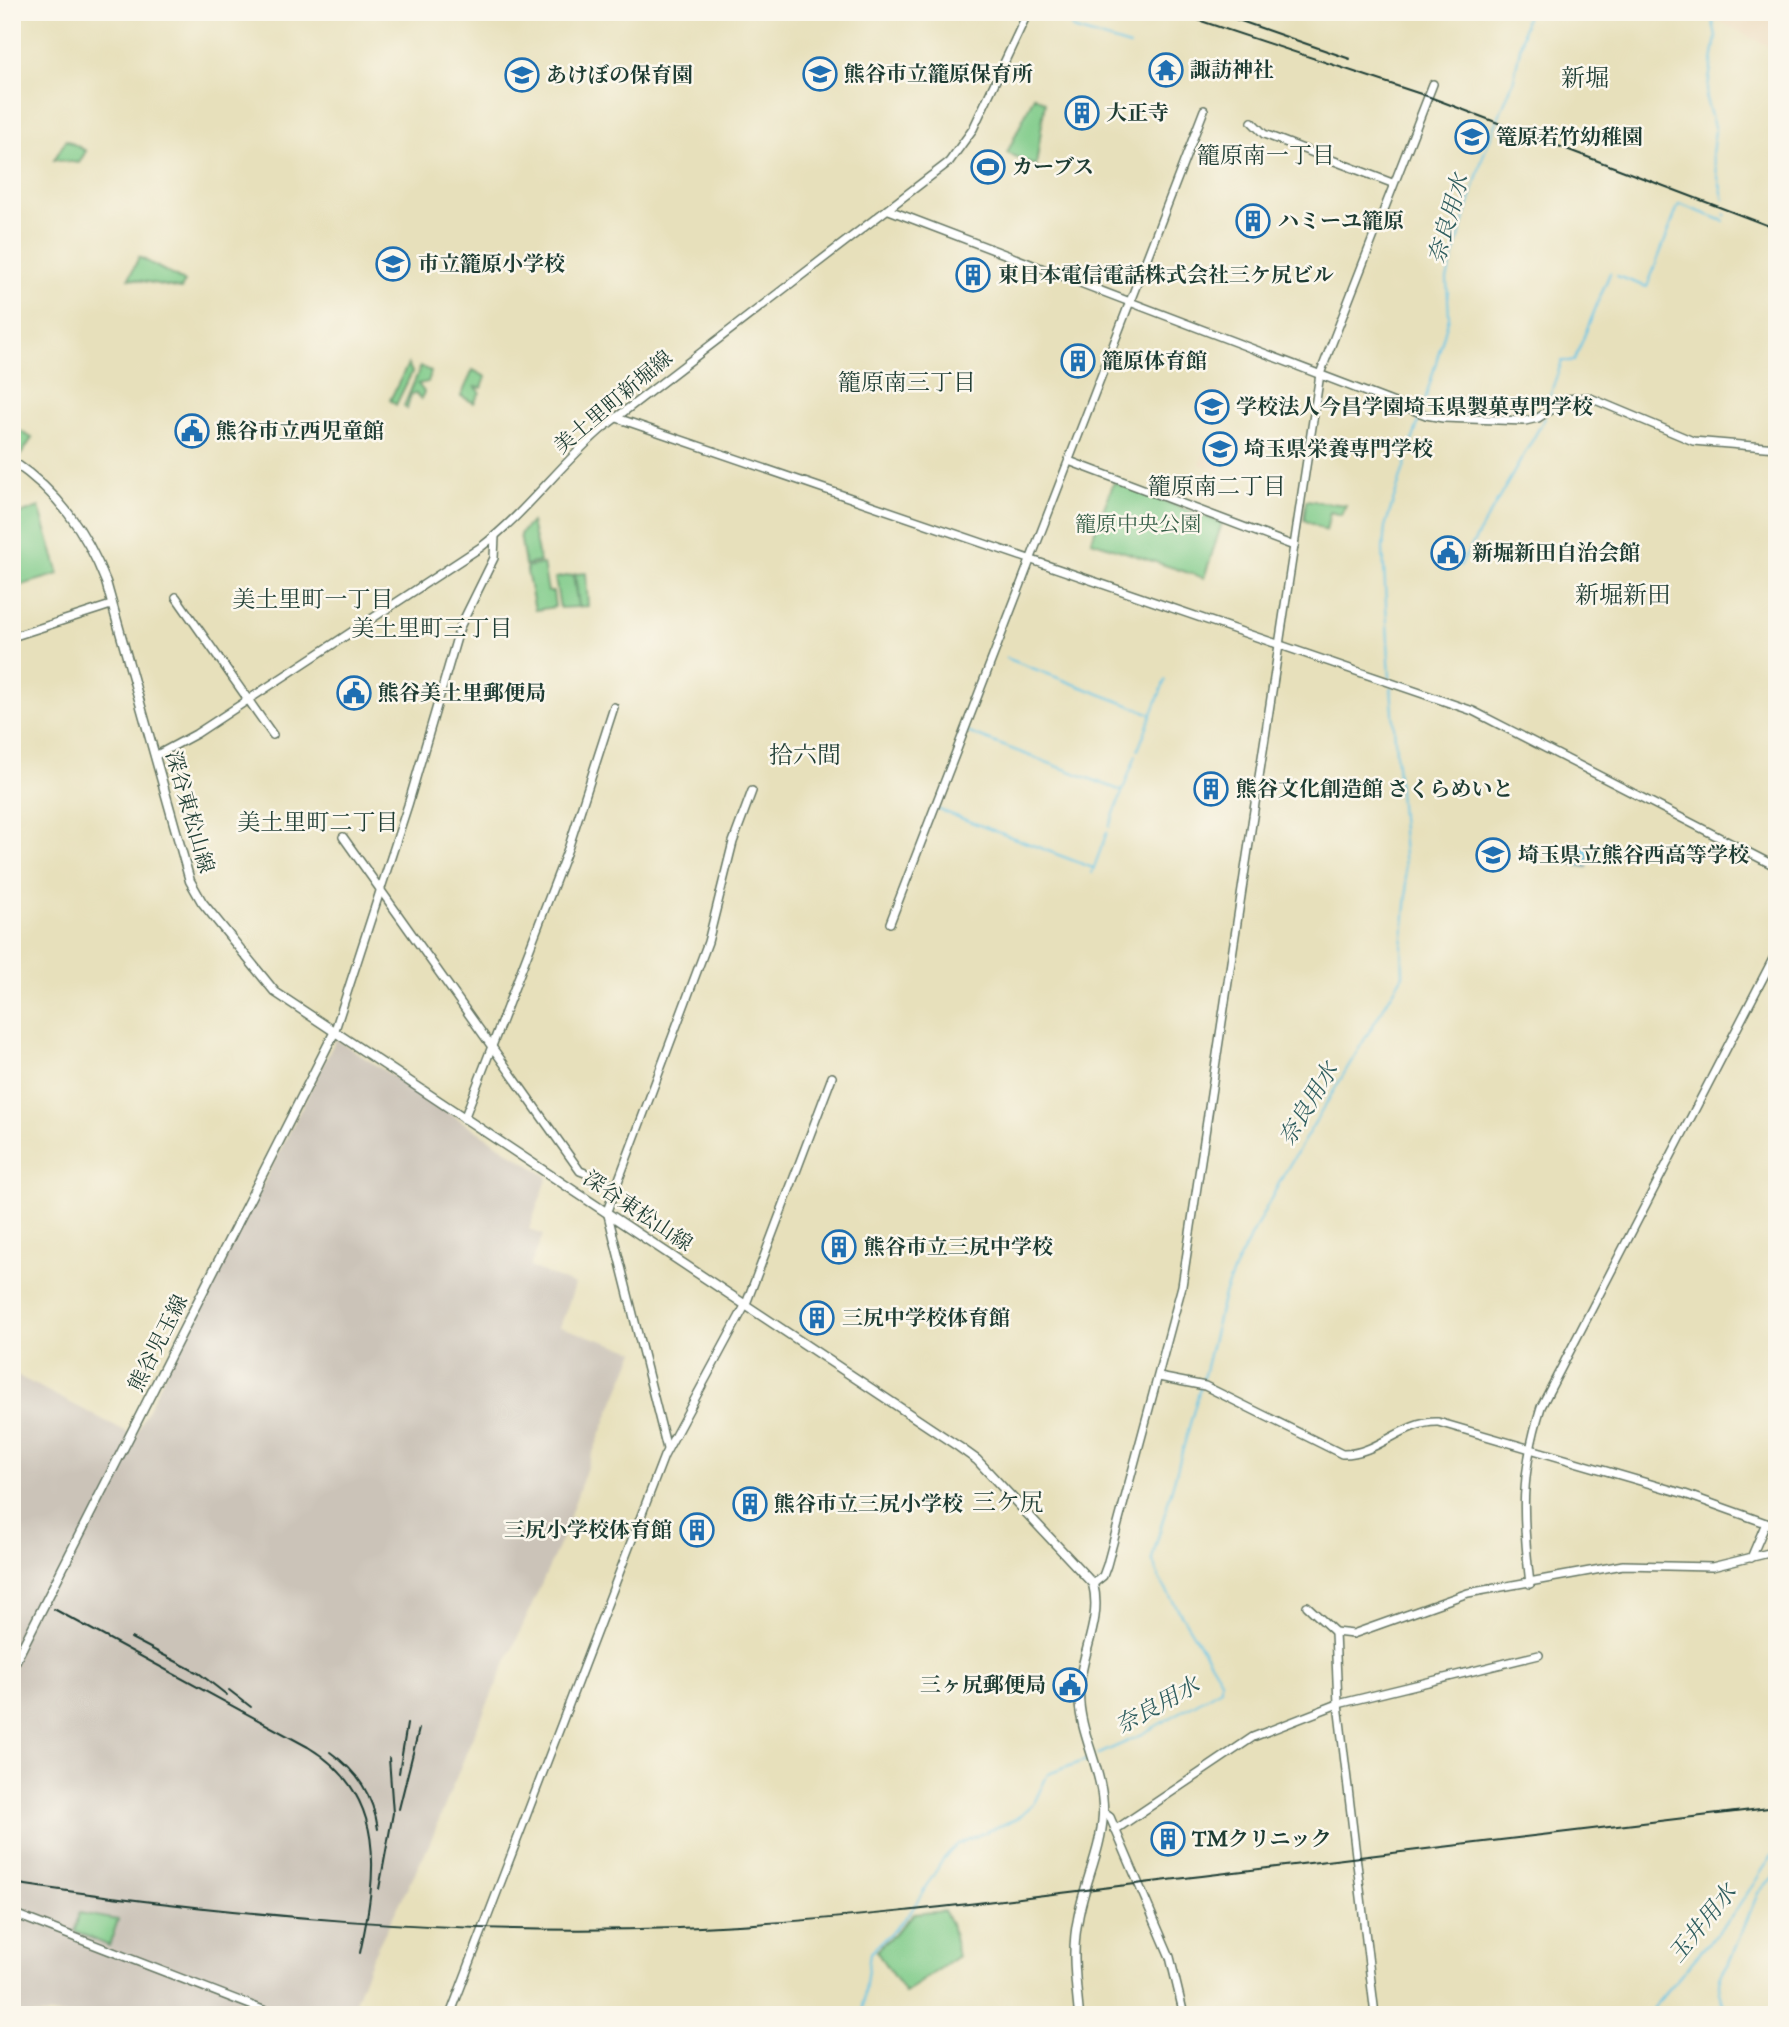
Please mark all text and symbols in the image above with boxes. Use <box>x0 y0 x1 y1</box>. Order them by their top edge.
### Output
temple icon: 諏訪神社 <box>1147 51 1185 89</box>
school or university icon: 熊谷市立籠原保育所 <box>801 55 839 93</box>
school or university icon: あけぼの保育園 <box>503 56 541 94</box>
place label: 諏訪神社 <box>1190 57 1274 83</box>
place label: 熊谷市立籠原保育所 <box>844 61 1033 87</box>
place label: あけぼの保育園 <box>546 62 693 88</box>
district label: 新堀 <box>1561 63 1609 93</box>
building icon: 大正寺 <box>1063 94 1101 132</box>
place label: 大正寺 <box>1106 100 1169 126</box>
school or university icon: 篭原若竹幼稚園 <box>1453 118 1491 156</box>
place label: 篭原若竹幼稚園 <box>1496 124 1643 150</box>
district label: 籠原南一丁目 <box>1197 141 1335 169</box>
sports icon: カーブス <box>969 148 1007 186</box>
place label: カーブス <box>1012 154 1094 180</box>
water label: 奈良用水 <box>1422 169 1475 267</box>
building icon: ハミーユ籠原 <box>1234 202 1272 240</box>
place label: ハミーユ籠原 <box>1278 208 1404 234</box>
school or university icon: 市立籠原小学校 <box>374 245 412 283</box>
place label: 市立籠原小学校 <box>418 251 565 277</box>
building icon: 東日本電信電話株式会社三ケ尻ビル <box>954 256 992 294</box>
place label: 東日本電信電話株式会社三ケ尻ビル <box>998 262 1334 288</box>
building icon: 籠原体育館 <box>1059 342 1097 380</box>
street label: 美土里町新堀線 <box>548 345 678 459</box>
place label: 籠原体育館 <box>1102 348 1207 374</box>
district label: 籠原南三丁目 <box>838 368 976 396</box>
school or university icon: 学校法人今昌学園埼玉県製菓専門学校 <box>1193 388 1231 426</box>
place label: 学校法人今昌学園埼玉県製菓専門学校 <box>1236 394 1593 420</box>
public building icon: 熊谷市立西児童館 <box>173 412 211 450</box>
place label: 熊谷市立西児童館 <box>216 418 384 444</box>
school or university icon: 埼玉県栄養専門学校 <box>1201 430 1239 468</box>
place label: 埼玉県栄養専門学校 <box>1244 436 1433 462</box>
district label: 籠原南二丁目 <box>1148 472 1286 500</box>
park label: 籠原中央公園 <box>1075 511 1201 537</box>
public building icon: 新堀新田自治会館 <box>1429 534 1467 572</box>
place label: 新堀新田自治会館 <box>1472 540 1640 566</box>
district label: 新堀新田 <box>1575 580 1671 610</box>
district label: 美土里町一丁目 <box>233 585 394 613</box>
district label: 美土里町三丁目 <box>352 614 513 642</box>
public building icon: 熊谷美土里郵便局 <box>335 674 373 712</box>
place label: 熊谷美土里郵便局 <box>378 680 546 706</box>
district label: 拾六間 <box>769 740 841 770</box>
street label: 深谷東松山線 <box>160 748 220 876</box>
building icon: 熊谷文化創造館 さくらめいと <box>1192 770 1230 808</box>
place label: 熊谷文化創造館 さくらめいと <box>1236 776 1514 802</box>
district label: 美土里町二丁目 <box>238 808 399 836</box>
school or university icon: 埼玉県立熊谷西高等学校 <box>1474 836 1512 874</box>
place label: 埼玉県立熊谷西高等学校 <box>1518 842 1749 868</box>
water label: 奈良用水 <box>1272 1056 1345 1151</box>
street label: 深谷東松山線 <box>579 1165 697 1257</box>
building icon: 熊谷市立三尻中学校 <box>820 1228 858 1266</box>
place label: 熊谷市立三尻中学校 <box>864 1234 1053 1260</box>
street label: 熊谷児玉線 <box>123 1290 193 1396</box>
building icon: 三尻中学校体育館 <box>798 1299 836 1337</box>
place label: 三尻中学校体育館 <box>842 1305 1010 1331</box>
building icon: 熊谷市立三尻小学校 <box>731 1485 769 1523</box>
district label: 三ケ尻 <box>972 1487 1044 1517</box>
place label: 熊谷市立三尻小学校 <box>774 1491 963 1517</box>
building icon: 三尻小学校体育館 <box>678 1511 716 1549</box>
place label: 三尻小学校体育館 <box>504 1517 672 1543</box>
public building icon: 三ヶ尻郵便局 <box>1051 1666 1089 1704</box>
water label: 奈良用水 <box>1110 1669 1206 1740</box>
place label: 三ヶ尻郵便局 <box>920 1672 1046 1698</box>
building icon: TMクリニック <box>1149 1820 1187 1858</box>
place label: TMクリニック <box>1191 1826 1332 1852</box>
water label: 玉井用水 <box>1662 1877 1743 1968</box>

